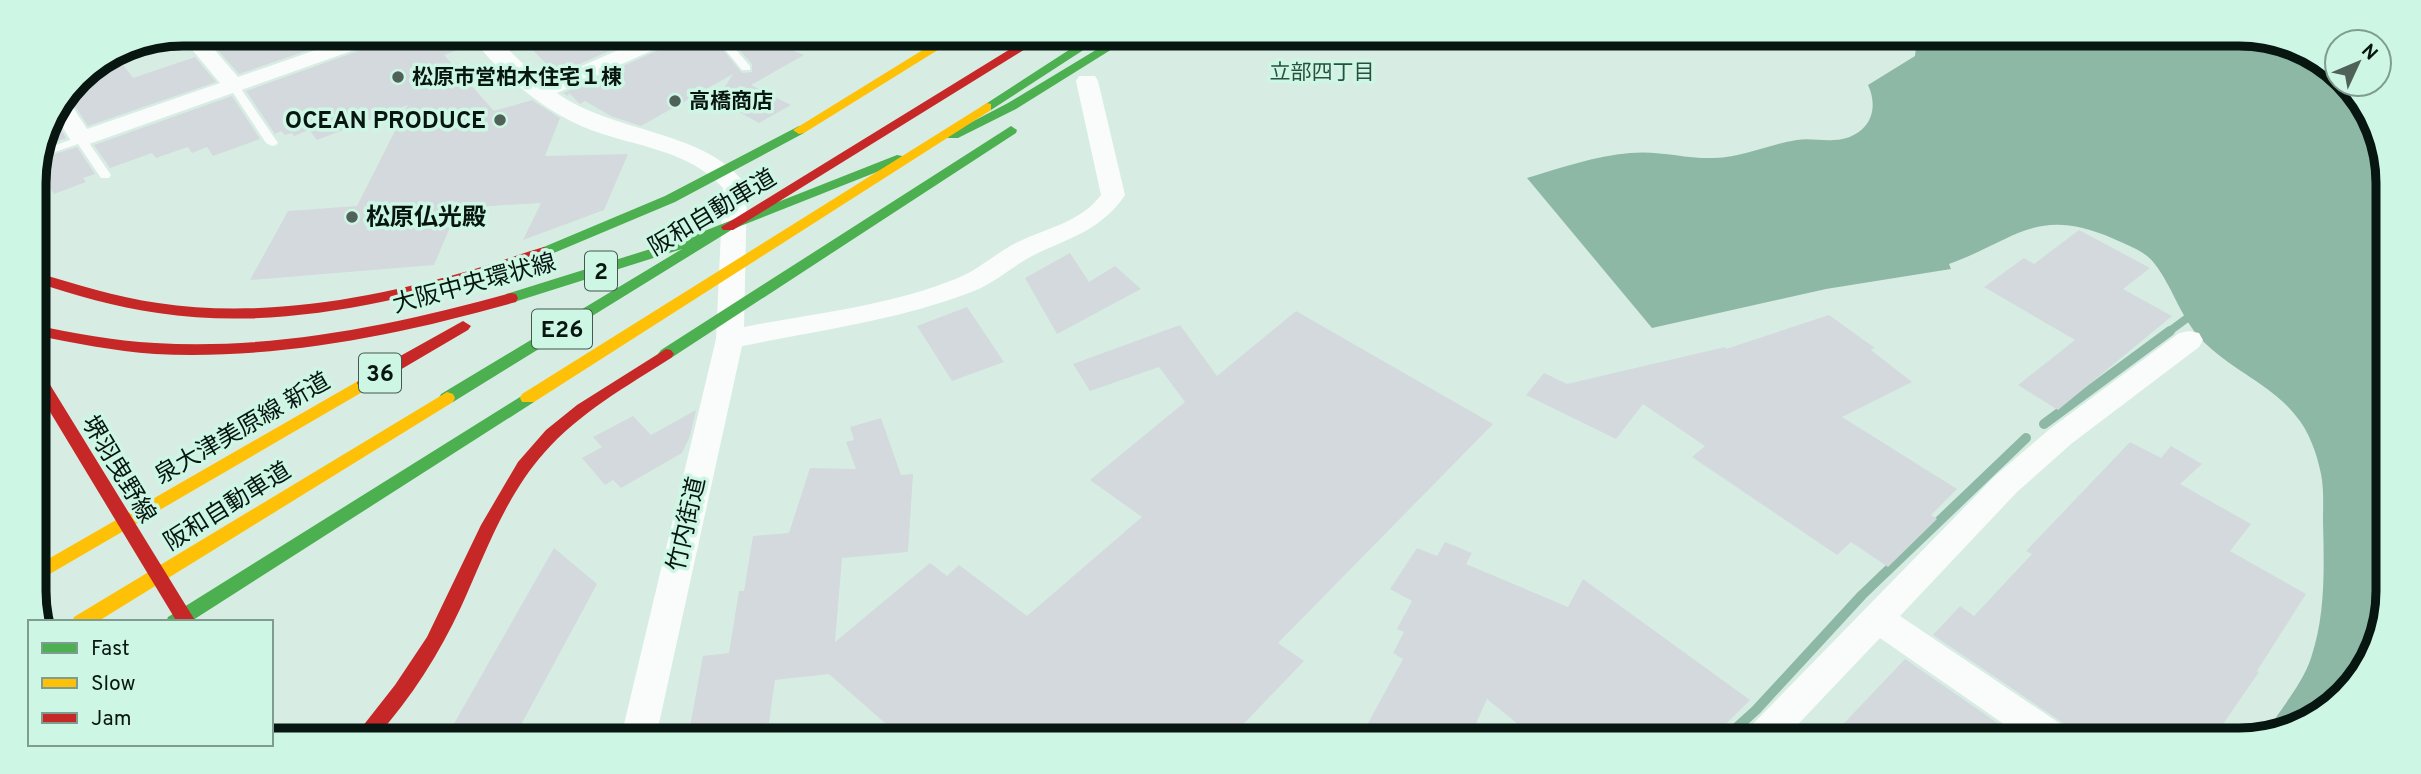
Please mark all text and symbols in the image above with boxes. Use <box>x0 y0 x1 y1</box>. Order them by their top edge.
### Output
north arrow <box>2323 28 2393 98</box>
text: N <box>2355 39 2382 66</box>
district label: 立部四丁目 <box>1270 60 1375 87</box>
place label: 松原市営柏木住宅１棟 <box>412 65 622 92</box>
marker: 松原市営柏木住宅１棟 <box>390 69 406 85</box>
place label: 高橋商店 <box>689 89 773 116</box>
marker: 高橋商店 <box>667 93 683 109</box>
place label: OCEAN PRODUCE <box>285 107 486 137</box>
marker: OCEAN PRODUCE <box>492 112 508 128</box>
street label: 阪和自動車道 <box>644 164 782 264</box>
place label: 松原仏光殿 <box>366 204 486 234</box>
marker: 松原仏光殿 <box>344 209 360 225</box>
street label: 大阪中央環状線 <box>389 249 560 321</box>
road number: 2 <box>585 252 617 290</box>
road number: E26 <box>532 310 592 348</box>
road number: 36 <box>359 354 401 392</box>
street label: 泉大津美原線 新道 <box>150 367 336 492</box>
street label: 堺羽曳野線 <box>74 411 161 529</box>
street label: 阪和自動車道 <box>159 457 297 559</box>
street label: 竹内街道 <box>663 474 713 575</box>
legend <box>28 620 273 746</box>
text: Fast <box>91 636 130 663</box>
text: Slow <box>91 671 136 698</box>
text: Jam <box>91 706 132 733</box>

